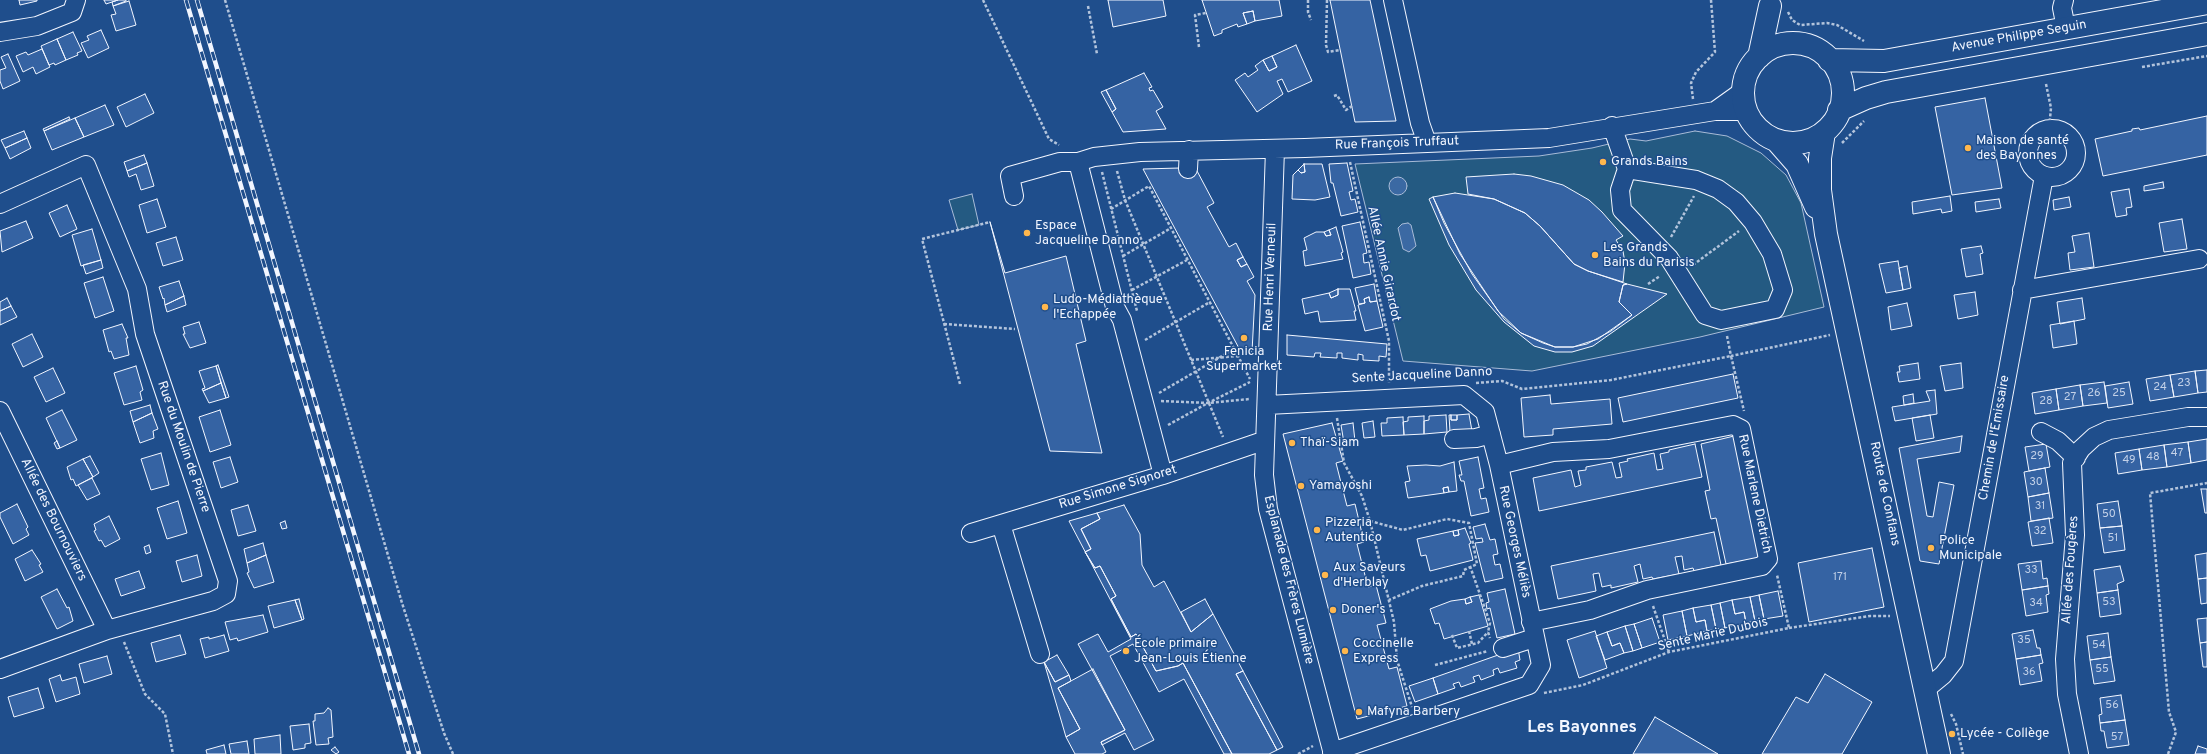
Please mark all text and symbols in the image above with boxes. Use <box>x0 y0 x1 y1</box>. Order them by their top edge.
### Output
street label: Avenue Philippe Seguin <box>1950 17 2088 57</box>
place label: Maison de santé des Bayonnes <box>1976 133 2069 164</box>
street label: Rue François Truffaut <box>1335 134 1459 154</box>
marker: Maison de santé des Bayonnes <box>1963 143 1973 153</box>
place label: Grands Bains <box>1611 154 1688 170</box>
marker: Grands Bains <box>1598 157 1608 167</box>
street label: Allée Annie Girardot <box>1363 205 1403 323</box>
place label: Espace Jacqueline Danno <box>1035 218 1139 249</box>
street label: Rue Henri Verneuil <box>1261 222 1281 332</box>
marker: Espace Jacqueline Danno <box>1022 228 1032 238</box>
place label: Les Grands Bains du Parisis <box>1603 240 1695 271</box>
marker: Les Grands Bains du Parisis <box>1590 250 1600 260</box>
place label: Ludo-Médiathèque l'Echappée <box>1053 292 1163 323</box>
marker: Ludo-Médiathèque l'Echappée <box>1040 302 1050 312</box>
marker: Fenicia Supermarket <box>1239 333 1249 343</box>
place label: Fenicia Supermarket <box>1206 344 1282 375</box>
street label: Sente Jacqueline Danno <box>1351 365 1493 387</box>
street label: Chemin de l'Emissaire <box>1976 374 2014 502</box>
house number: 23 <box>2177 377 2191 391</box>
street label: Rue du Moulin de Pierre <box>153 379 213 515</box>
house number: 24 <box>2153 381 2167 395</box>
house number: 26 <box>2087 387 2101 401</box>
house number: 25 <box>2112 387 2126 401</box>
house number: 27 <box>2064 391 2076 405</box>
house number: 28 <box>2039 395 2053 409</box>
street label: Rue Marlene Dietrich <box>1734 433 1774 555</box>
place label: Thaï-Siam <box>1300 435 1359 451</box>
marker: Thaï-Siam <box>1287 438 1297 448</box>
street label: Route de Conflans <box>1865 440 1903 548</box>
house number: 47 <box>2171 447 2183 461</box>
house number: 29 <box>2030 450 2044 464</box>
house number: 48 <box>2146 451 2160 465</box>
house number: 49 <box>2122 454 2136 468</box>
street label: Allée des Bournouviers <box>16 456 90 584</box>
street label: Rue Simone Signoret <box>1057 463 1179 513</box>
house number: 30 <box>2029 476 2043 490</box>
place label: Yamayoshi <box>1309 478 1372 494</box>
marker: Yamayoshi <box>1296 481 1306 491</box>
street label: Rue Georges Méliès <box>1494 484 1534 600</box>
street label: Esplanade des Frères Lumière <box>1259 494 1317 666</box>
house number: 31 <box>2035 500 2045 514</box>
house number: 50 <box>2102 508 2116 522</box>
place label: Pizzeria Autentico <box>1325 515 1382 546</box>
street label: Allée des Fougères <box>2059 515 2083 625</box>
marker: Pizzeria Autentico <box>1312 525 1322 535</box>
house number: 32 <box>2033 525 2047 539</box>
house number: 51 <box>2108 532 2118 546</box>
place label: Police Municipale <box>1939 533 2002 564</box>
marker: Police Municipale <box>1926 543 1936 553</box>
place label: Aux Saveurs d'Herblay <box>1333 560 1406 591</box>
house number: 33 <box>2024 564 2038 578</box>
marker: Aux Saveurs d'Herblay <box>1320 570 1330 580</box>
house number: 171 <box>1833 571 1847 585</box>
house number: 53 <box>2102 596 2116 610</box>
house number: 34 <box>2029 597 2043 611</box>
place label: Doner's <box>1341 602 1385 618</box>
marker: Doner's <box>1328 605 1338 615</box>
street label: Sente Marie Dubois <box>1656 615 1770 655</box>
house number: 35 <box>2017 634 2031 648</box>
place label: École primaire Jean-Louis Étienne <box>1134 636 1246 667</box>
place label: Coccinelle Express <box>1353 636 1414 667</box>
house number: 54 <box>2092 639 2106 653</box>
marker: École primaire Jean-Louis Étienne <box>1121 646 1131 656</box>
marker: Coccinelle Express <box>1340 646 1350 656</box>
house number: 55 <box>2095 663 2109 677</box>
house number: 36 <box>2022 666 2036 680</box>
house number: 56 <box>2105 699 2119 713</box>
place label: Mafyna Barbery <box>1367 704 1460 720</box>
marker: Mafyna Barbery <box>1354 707 1364 717</box>
district label: Les Bayonnes <box>1527 719 1637 739</box>
place label: Lycée - Collège <box>1960 726 2049 742</box>
marker: Lycée - Collège <box>1947 729 1957 739</box>
house number: 57 <box>2111 731 2123 745</box>

